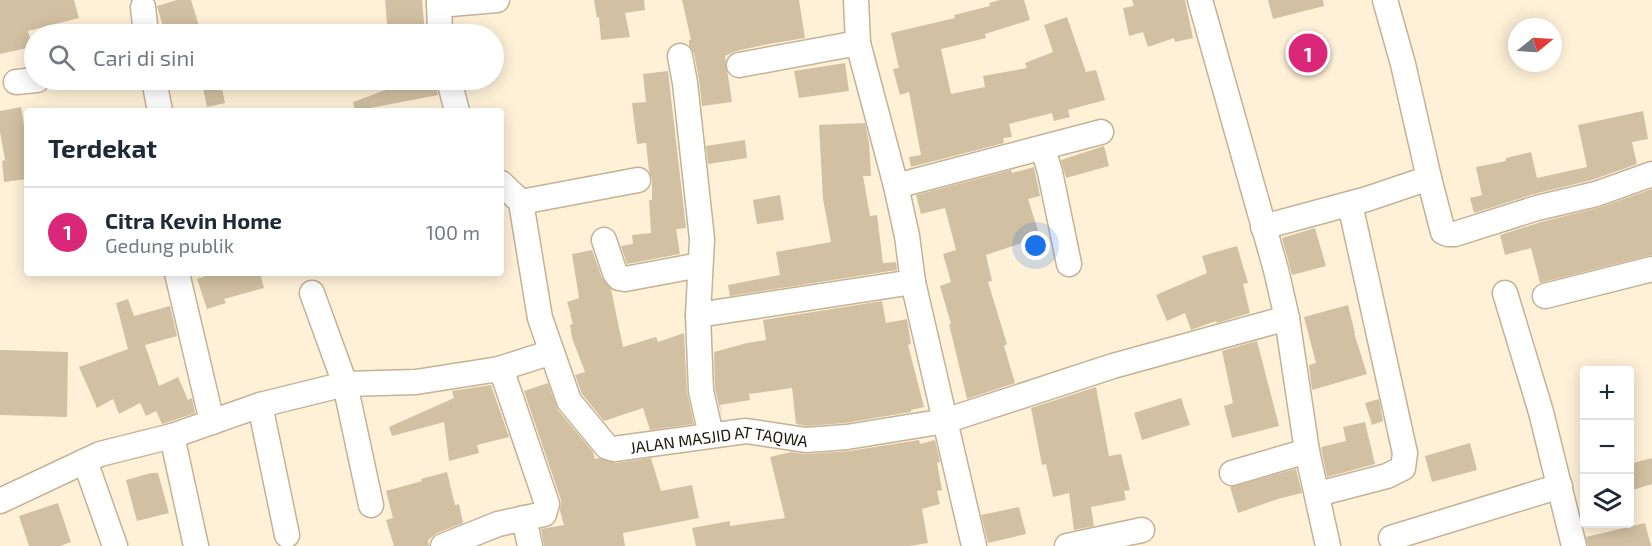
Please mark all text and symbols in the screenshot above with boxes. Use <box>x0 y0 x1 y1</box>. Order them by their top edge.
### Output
north arrow <box>1508 18 1562 72</box>
search box <box>24 24 504 90</box>
pin: 1 <box>1288 31 1328 76</box>
icon: search <box>45 41 78 74</box>
text: Cari di sini <box>93 44 195 70</box>
text: Terdekat <box>48 132 157 163</box>
text: Citra Kevin Home <box>105 207 282 233</box>
text: 1 <box>63 220 72 244</box>
text: 100 m <box>426 220 480 244</box>
your location <box>1021 231 1050 260</box>
text: Gedung publik <box>105 233 234 257</box>
map controls <box>1580 366 1634 528</box>
button: + <box>1580 366 1634 420</box>
button: − <box>1580 420 1634 474</box>
street label: JALAN MASJID AT TAQWA <box>629 421 809 456</box>
button: layers <box>1580 474 1634 528</box>

